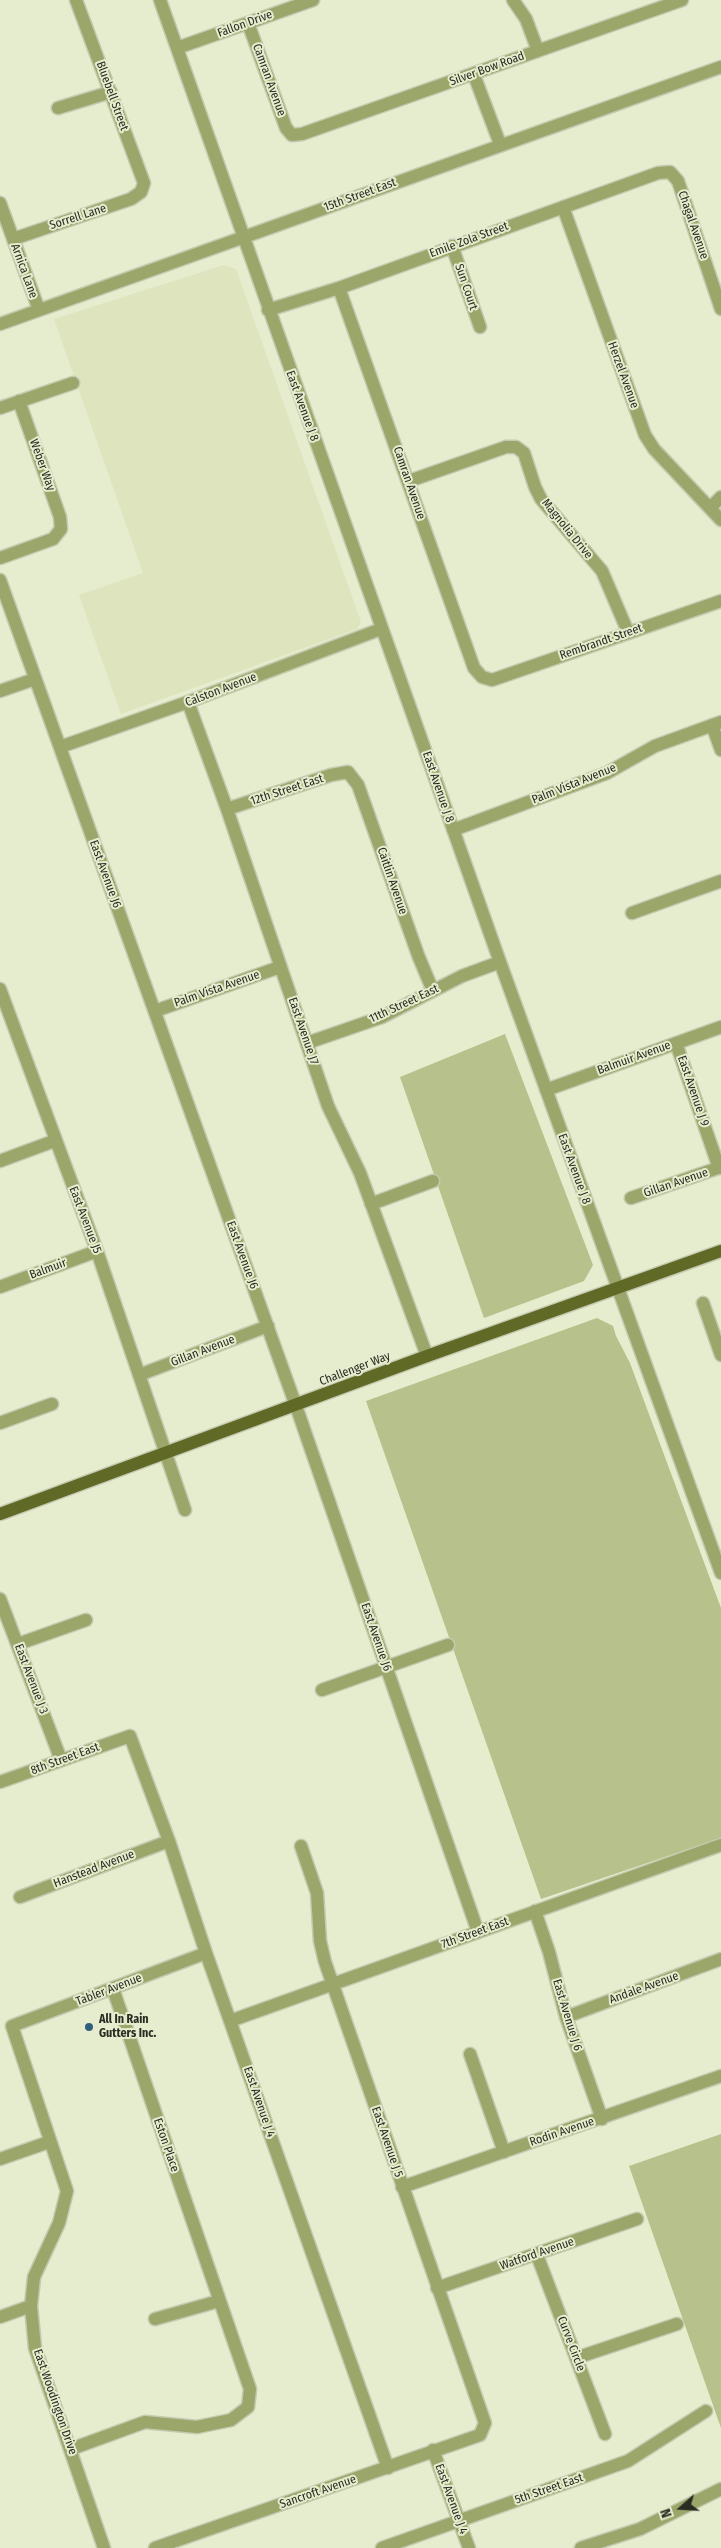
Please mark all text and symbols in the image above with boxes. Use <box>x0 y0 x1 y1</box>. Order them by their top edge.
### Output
street label: Fallon Drive <box>216 7 274 41</box>
street label: Camran Avenue <box>249 42 289 118</box>
street label: Silver Bow Road <box>448 49 526 89</box>
street label: Bluebell Street <box>93 59 131 133</box>
street label: 15th Street East <box>322 175 398 215</box>
street label: Chagal Avenue <box>675 189 711 261</box>
street label: Sorrell Lane <box>48 201 108 233</box>
street label: Emile Zola Street <box>428 219 510 261</box>
street label: Arnica Lane <box>7 242 41 300</box>
street label: Sun Court <box>451 262 481 312</box>
street label: Herzel Avenue <box>604 340 642 410</box>
street label: East Avenue J 8 <box>283 369 321 443</box>
street label: Weber Way <box>26 437 58 493</box>
street label: Camran Avenue <box>390 445 428 521</box>
street label: Magnolia Drive <box>538 496 596 562</box>
street label: Rembrandt Street <box>558 621 644 663</box>
street label: Calston Avenue <box>183 670 259 710</box>
street label: East Avenue J 8 <box>419 750 457 824</box>
street label: Palm Vista Avenue <box>530 761 618 807</box>
street label: 12th Street East <box>249 771 325 809</box>
street label: East Avenue J6 <box>86 838 124 910</box>
street label: Caitlin Avenue <box>374 846 410 916</box>
street label: Palm Vista Avenue <box>172 968 262 1010</box>
street label: 11th Street East <box>367 982 441 1026</box>
street label: East Avenue J7 <box>285 995 321 1067</box>
street label: Balmuir Avenue <box>595 1038 673 1078</box>
street label: East Avenue J 9 <box>674 1054 712 1128</box>
street label: East Avenue J 8 <box>555 1132 593 1206</box>
street label: Gillan Avenue <box>642 1165 710 1201</box>
street label: East Avenue J5 <box>66 1184 104 1256</box>
street label: East Avenue J6 <box>223 1219 261 1291</box>
street label: Balmuir <box>28 1256 68 1282</box>
street label: Gillan Avenue <box>169 1332 237 1370</box>
street label: Challenger Way <box>318 1349 392 1389</box>
street label: East Avenue J6 <box>358 1601 394 1673</box>
street label: East Avenue J 3 <box>11 1642 51 1716</box>
street label: 8th Street East <box>29 1740 101 1778</box>
street label: Hanstead Avenue <box>52 1847 136 1891</box>
street label: 7th Street East <box>439 1914 511 1952</box>
street label: Andale Avenue <box>607 1969 681 2007</box>
street label: Tabler Avenue <box>74 1971 144 2009</box>
street label: East Avenue J 6 <box>549 1977 585 2053</box>
place label: All In Rain Gutters Inc. <box>99 2013 156 2041</box>
marker: All In Rain Gutters Inc. <box>83 2021 95 2033</box>
street label: East Avenue J 4 <box>240 2065 278 2139</box>
street label: East Avenue J 5 <box>368 2105 406 2179</box>
street label: Rodin Avenue <box>528 2114 596 2150</box>
street label: Eston Place <box>150 2116 182 2174</box>
street label: Watford Avenue <box>498 2235 576 2273</box>
street label: Curve Circle <box>554 2315 588 2373</box>
street label: East Woodington Drive <box>30 2347 80 2457</box>
street label: East Avenue J 4 <box>432 2462 470 2536</box>
street label: 5th Street East <box>513 2471 585 2507</box>
street label: Sancroft Avenue <box>278 2472 358 2512</box>
north arrow <box>656 2483 706 2533</box>
text: N <box>657 2506 676 2520</box>

